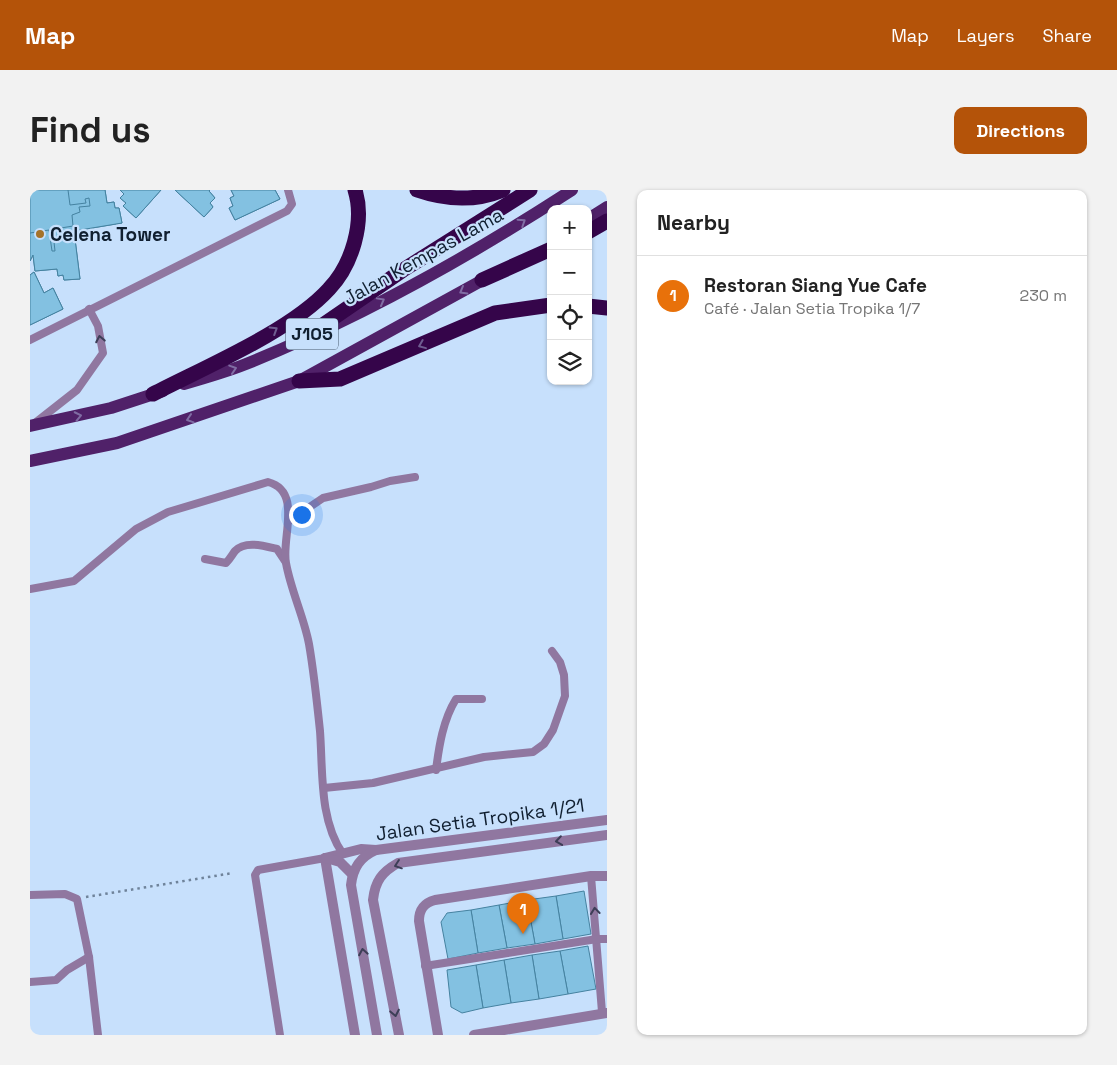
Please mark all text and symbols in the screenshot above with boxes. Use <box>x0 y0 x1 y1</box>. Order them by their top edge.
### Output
text: Map <box>25 20 75 51</box>
text: Map <box>891 24 929 47</box>
text: Layers <box>957 24 1014 47</box>
text: Share <box>1042 24 1092 47</box>
button: Directions <box>954 107 1087 154</box>
text: Find us <box>30 108 151 152</box>
street label: Jalan Kempas Lama <box>339 202 508 311</box>
map controls <box>547 205 592 385</box>
button: + <box>547 205 592 250</box>
text: Nearby <box>657 209 730 236</box>
one-way arrow <box>517 219 526 228</box>
place label: Celena Tower <box>50 222 170 247</box>
marker: Celena Tower <box>34 228 46 240</box>
button: − <box>547 250 592 295</box>
text: Restoran Siang Yue Cafe <box>704 273 927 298</box>
one-way arrow <box>459 285 468 295</box>
text: 1 <box>669 285 677 306</box>
text: 230 m <box>1020 285 1067 306</box>
button: locate <box>547 295 592 340</box>
one-way arrow <box>375 297 384 307</box>
text: Café · Jalan Setia Tropika 1/7 <box>704 298 920 319</box>
road number: J105 <box>286 318 338 350</box>
one-way arrow <box>269 327 278 337</box>
one-way arrow <box>96 335 106 344</box>
one-way arrow <box>418 339 427 350</box>
button: layers <box>547 340 592 385</box>
one-way arrow <box>228 364 237 374</box>
one-way arrow <box>73 411 82 422</box>
one-way arrow <box>186 413 194 423</box>
your location <box>289 502 315 528</box>
street label: Jalan Setia Tropika 1/21 <box>374 792 586 847</box>
one-way arrow <box>554 835 562 846</box>
one-way arrow <box>394 859 403 869</box>
pin: 1 <box>507 893 539 934</box>
one-way arrow <box>589 907 600 915</box>
one-way arrow <box>358 948 368 957</box>
one-way arrow <box>389 1009 399 1017</box>

